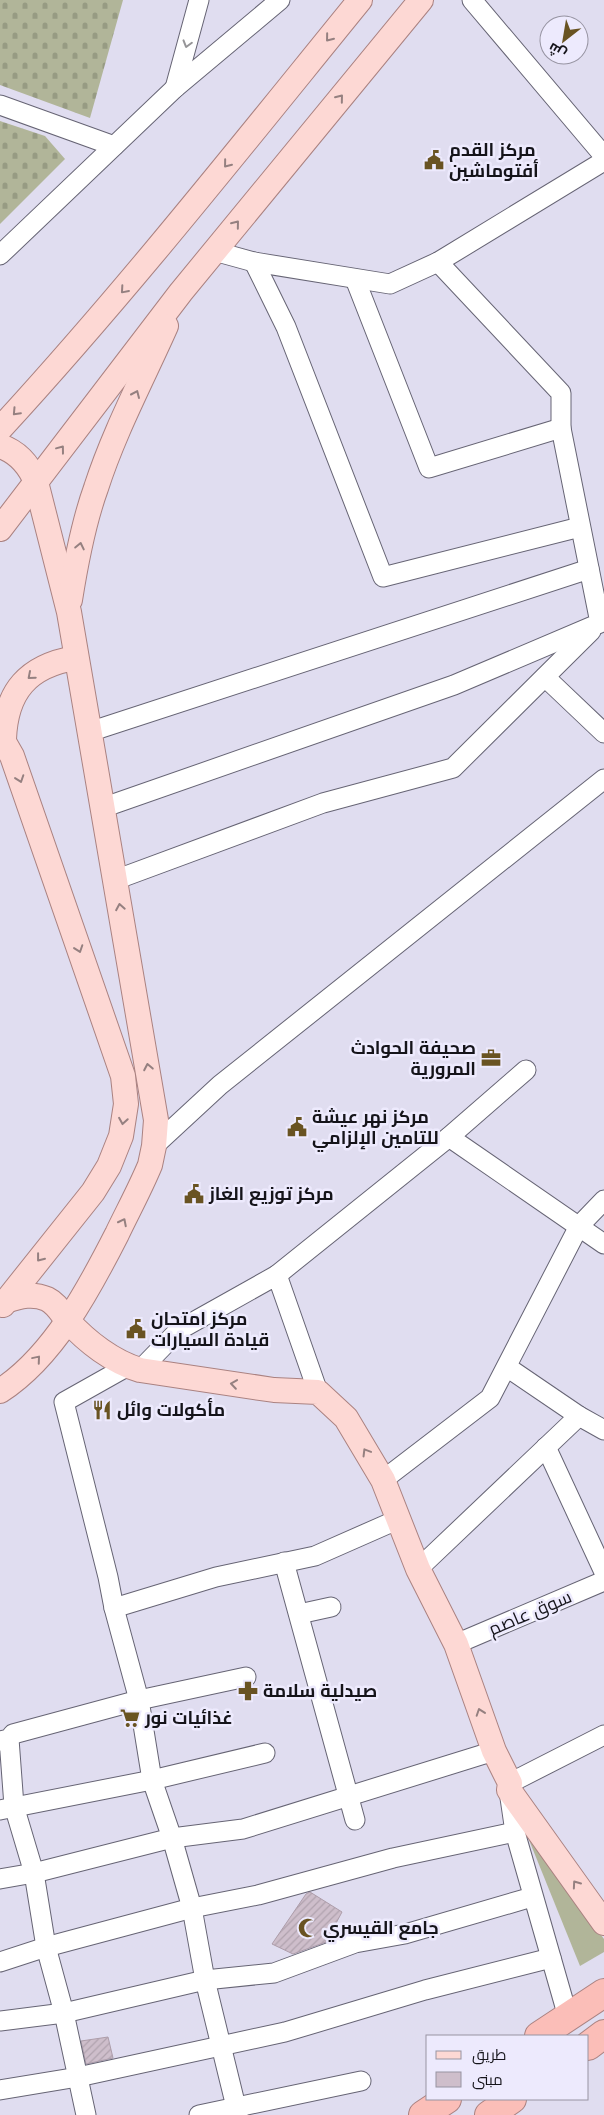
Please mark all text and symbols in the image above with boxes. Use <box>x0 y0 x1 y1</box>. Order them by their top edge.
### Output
north arrow <box>539 15 589 65</box>
one-way arrow <box>327 32 335 41</box>
text: ش <box>545 39 570 63</box>
one-way arrow <box>182 40 193 48</box>
one-way arrow <box>334 95 343 104</box>
place label: مركز القدم أفتوماشين <box>449 138 539 182</box>
public building icon: مركز القدم أفتوماشين <box>423 149 445 171</box>
one-way arrow <box>225 158 233 167</box>
one-way arrow <box>231 220 240 229</box>
one-way arrow <box>121 284 130 293</box>
one-way arrow <box>129 390 140 399</box>
one-way arrow <box>13 406 22 415</box>
one-way arrow <box>56 446 64 455</box>
one-way arrow <box>74 542 85 551</box>
one-way arrow <box>27 670 36 679</box>
one-way arrow <box>15 774 25 782</box>
one-way arrow <box>115 903 125 912</box>
one-way arrow <box>73 944 83 953</box>
place label: صحيفة الحوادث المرورية <box>351 1036 476 1080</box>
office icon: صحيفة الحوادث المرورية <box>480 1047 502 1069</box>
one-way arrow <box>144 1063 154 1072</box>
place label: مركز نهر عيشة للتامين الإلزامي <box>312 1105 439 1153</box>
public building icon: مركز نهر عيشة للتامين الإلزامي <box>286 1116 308 1138</box>
one-way arrow <box>119 1117 129 1126</box>
place label: مركز توزيع الغاز <box>208 1182 334 1206</box>
public building icon: مركز توزيع الغاز <box>183 1183 205 1205</box>
one-way arrow <box>117 1218 127 1227</box>
one-way arrow <box>37 1252 45 1261</box>
place label: مركز امتحان قيادة السيارات <box>151 1307 269 1351</box>
public building icon: مركز امتحان قيادة السيارات <box>125 1318 147 1340</box>
one-way arrow <box>31 1356 39 1365</box>
one-way arrow <box>229 1379 237 1390</box>
place label: مأكولات وائل <box>117 1397 225 1421</box>
restaurant icon: مأكولات وائل <box>91 1399 113 1421</box>
one-way arrow <box>363 1448 373 1457</box>
street label: سوق عاصم <box>485 1585 575 1641</box>
place label: صيدلية سلامة <box>263 1679 377 1702</box>
pharmacy icon: صيدلية سلامة <box>237 1680 259 1702</box>
place label: غذائيات نور <box>144 1706 233 1729</box>
supermarket icon: غذائيات نور <box>119 1707 141 1729</box>
one-way arrow <box>476 1709 486 1717</box>
one-way arrow <box>573 1880 582 1889</box>
place label: جامع القيسري <box>323 1916 439 1942</box>
mosque icon: جامع القيسري <box>297 1917 319 1939</box>
legend <box>426 2035 589 2100</box>
text: طريق <box>472 2045 506 2065</box>
text: مبنى <box>472 2070 503 2090</box>

